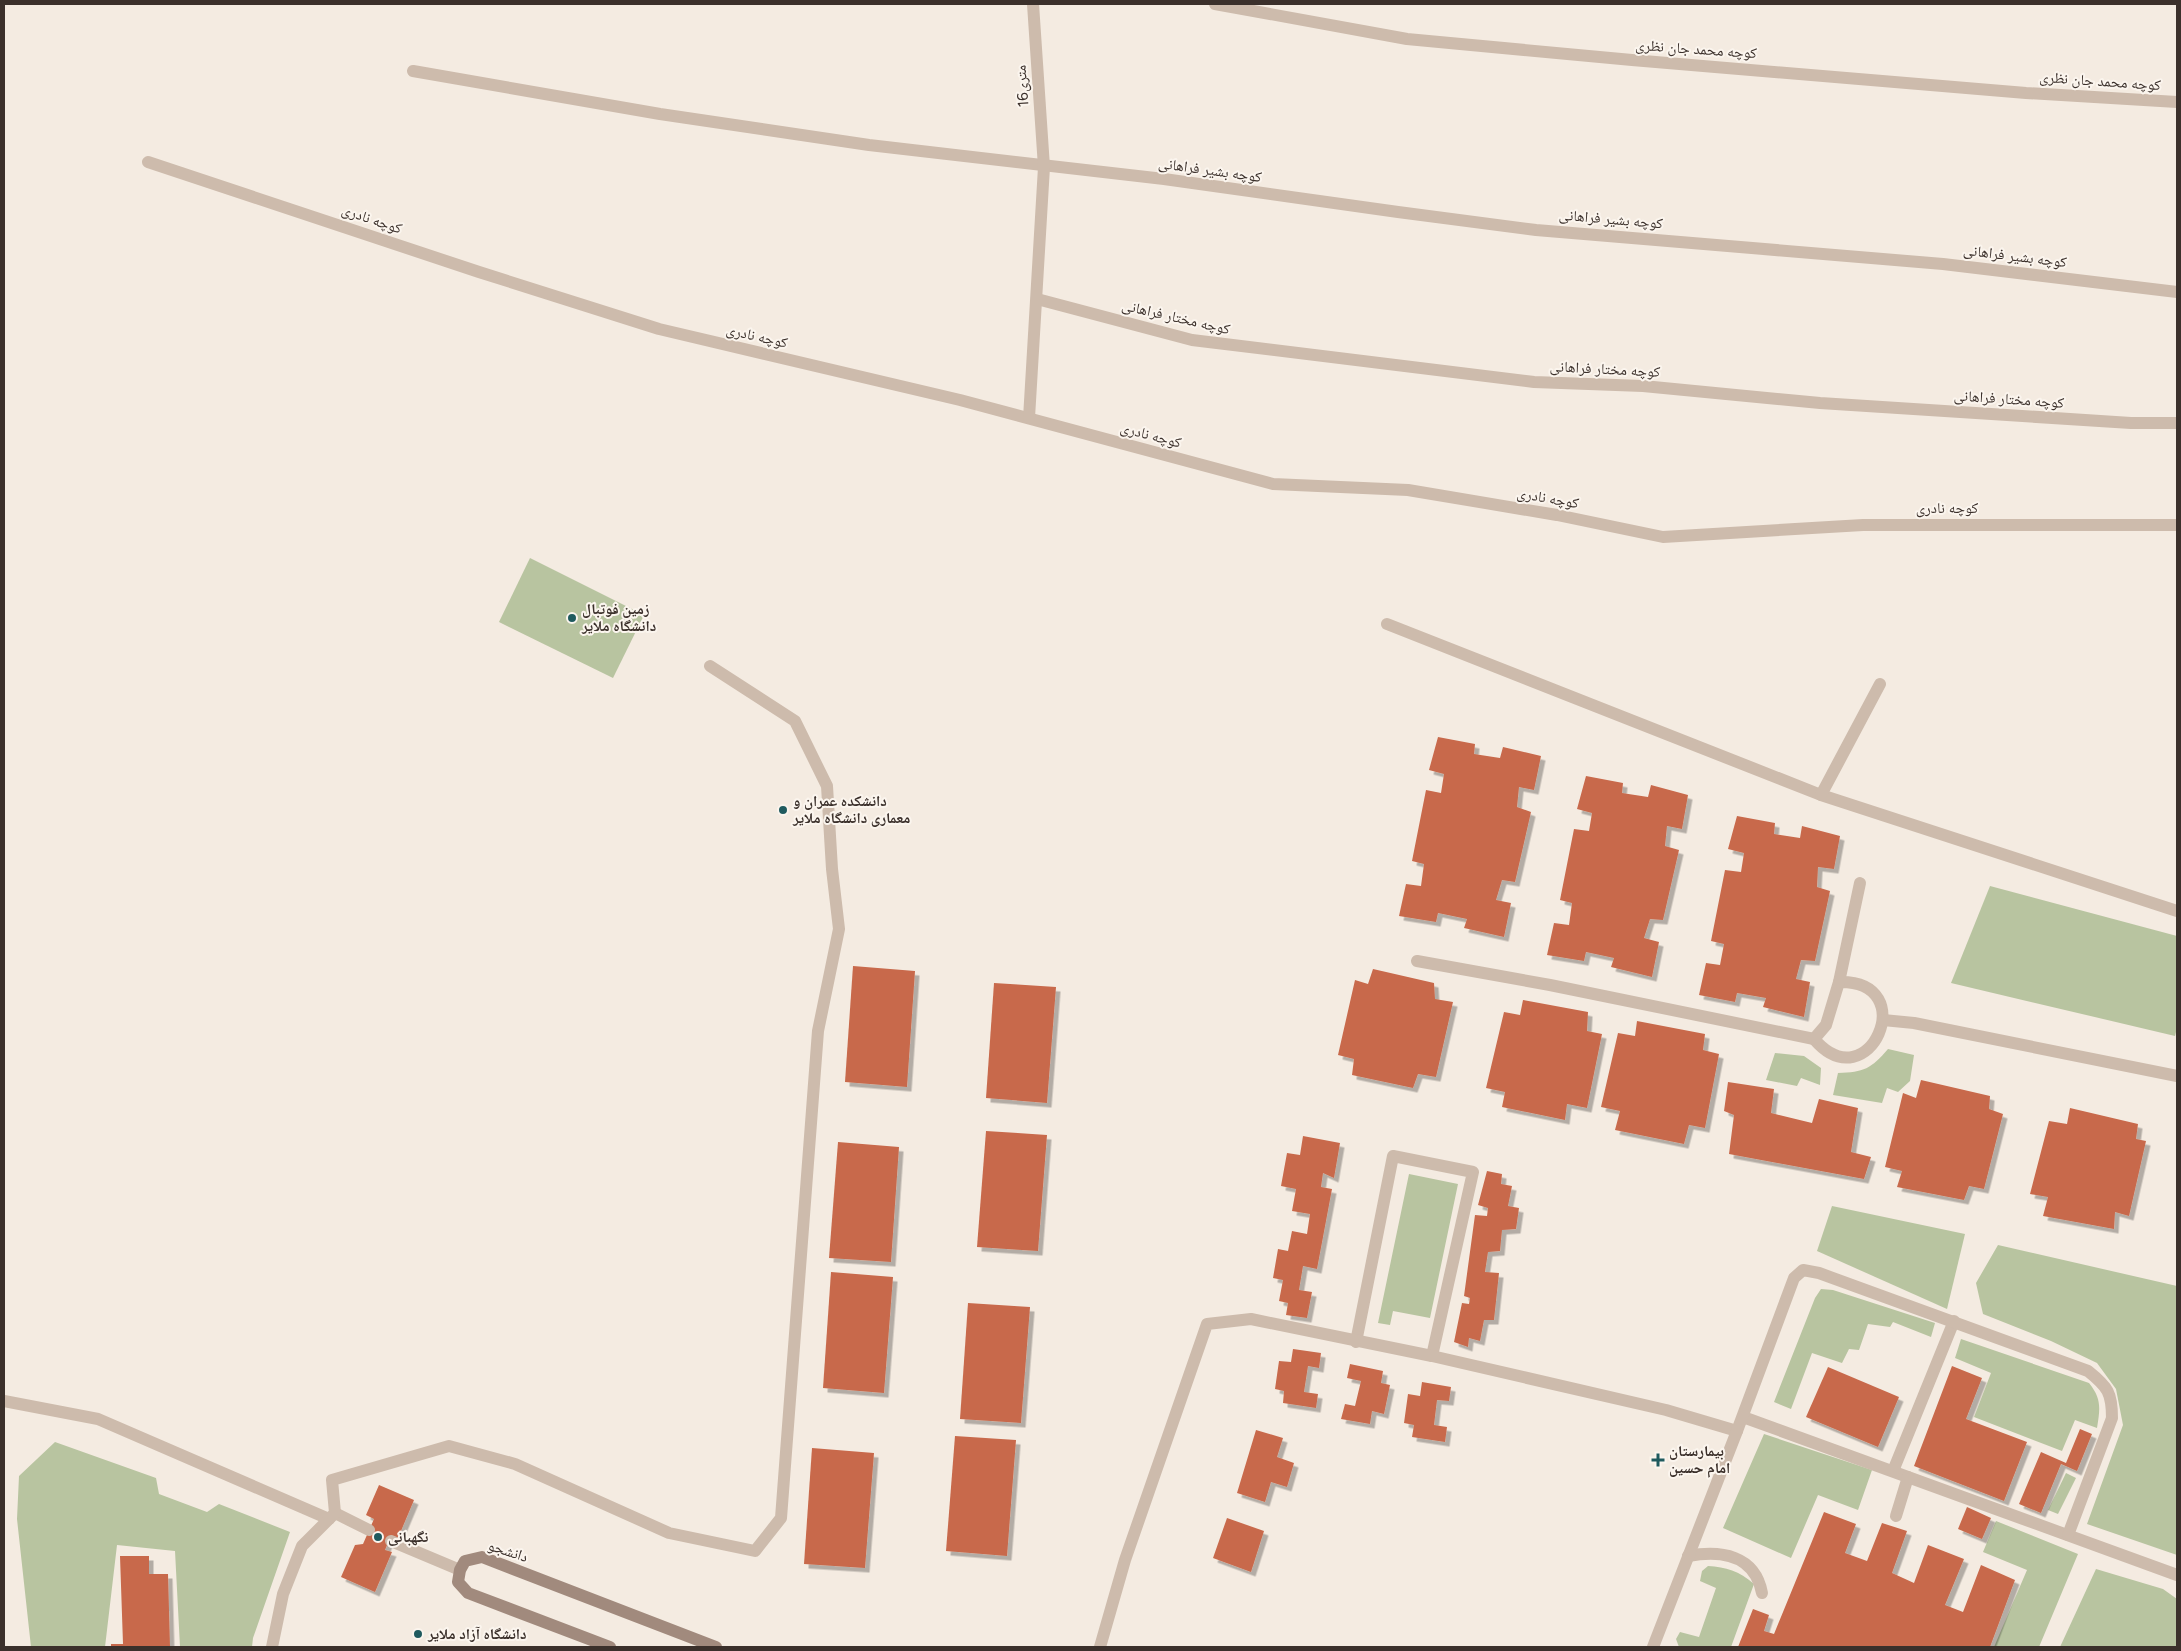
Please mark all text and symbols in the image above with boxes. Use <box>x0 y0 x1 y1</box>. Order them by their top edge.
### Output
street label: کوچه محمد جان نظری <box>1635 36 1757 63</box>
street label: 16متری <box>1012 64 1033 108</box>
street label: کوچه محمد جان نظری <box>2039 68 2161 95</box>
street label: کوچه بشیر فراهانی <box>1157 154 1263 187</box>
street label: کوچه نادری <box>339 200 404 239</box>
street label: کوچه بشیر فراهانی <box>1558 205 1664 234</box>
street label: کوچه بشیر فراهانی <box>1962 241 2068 272</box>
street label: کوچه مختار فراهانی <box>1120 296 1232 339</box>
street label: کوچه نادری <box>724 320 789 353</box>
street label: کوچه مختار فراهانی <box>1549 357 1661 382</box>
street label: کوچه مختار فراهانی <box>1953 386 2065 413</box>
street label: کوچه نادری <box>1118 418 1183 453</box>
street label: کوچه نادری <box>1516 484 1580 513</box>
street label: کوچه نادری <box>1916 499 1978 518</box>
place label: زمین فوتبال دانشگاه ملایر <box>581 600 656 635</box>
marker: زمین فوتبال دانشگاه ملایر <box>566 612 578 624</box>
place label: دانشکده عمران و معماری دانشگاه ملایر <box>792 792 910 827</box>
marker: دانشکده عمران و معماری دانشگاه ملایر <box>777 804 789 816</box>
place label: بیمارستان امام حسین <box>1669 1442 1730 1478</box>
marker: بیمارستان امام حسین <box>1651 1453 1665 1467</box>
place label: نگهبانی <box>388 1528 428 1546</box>
marker: نگهبانی <box>372 1531 384 1543</box>
street label: دانشجو <box>486 1536 530 1566</box>
place label: دانشگاه آزاد ملایر <box>427 1625 527 1643</box>
marker: دانشگاه آزاد ملایر <box>412 1628 424 1640</box>

